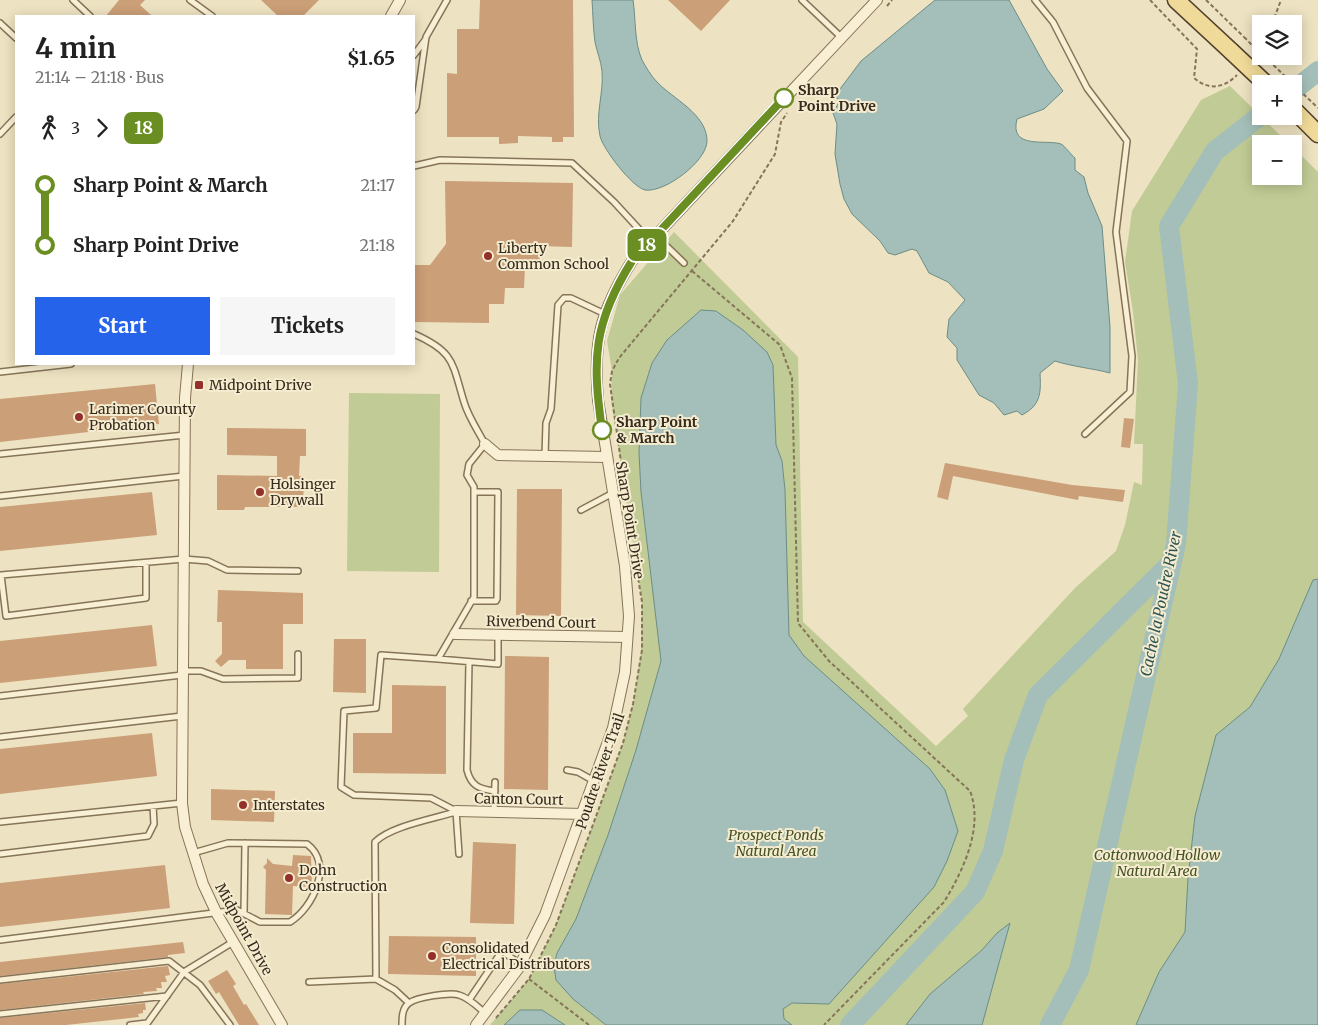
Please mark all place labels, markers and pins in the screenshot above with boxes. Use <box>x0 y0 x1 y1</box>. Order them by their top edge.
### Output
place label: Sharp Point Drive <box>798 81 876 115</box>
marker: Sharp Point Drive <box>774 88 794 108</box>
place label: Liberty Common School <box>498 239 610 273</box>
marker: Liberty Common School <box>482 250 494 262</box>
place label: Midpoint Drive <box>209 376 311 394</box>
marker: Midpoint Drive <box>193 379 205 391</box>
place label: Larimer County Probation <box>89 400 197 434</box>
marker: Larimer County Probation <box>73 411 85 423</box>
place label: Sharp Point & March <box>616 413 698 447</box>
marker: Sharp Point & March <box>592 420 612 440</box>
place label: Holsinger Drywall <box>270 475 336 509</box>
marker: Holsinger Drywall <box>254 486 266 498</box>
place label: Interstates <box>253 796 325 814</box>
marker: Interstates <box>237 799 249 811</box>
place label: Dohn Construction <box>299 861 387 895</box>
marker: Dohn Construction <box>283 872 295 884</box>
place label: Consolidated Electrical Distributors <box>442 939 590 973</box>
marker: Consolidated Electrical Distributors <box>426 950 438 962</box>

